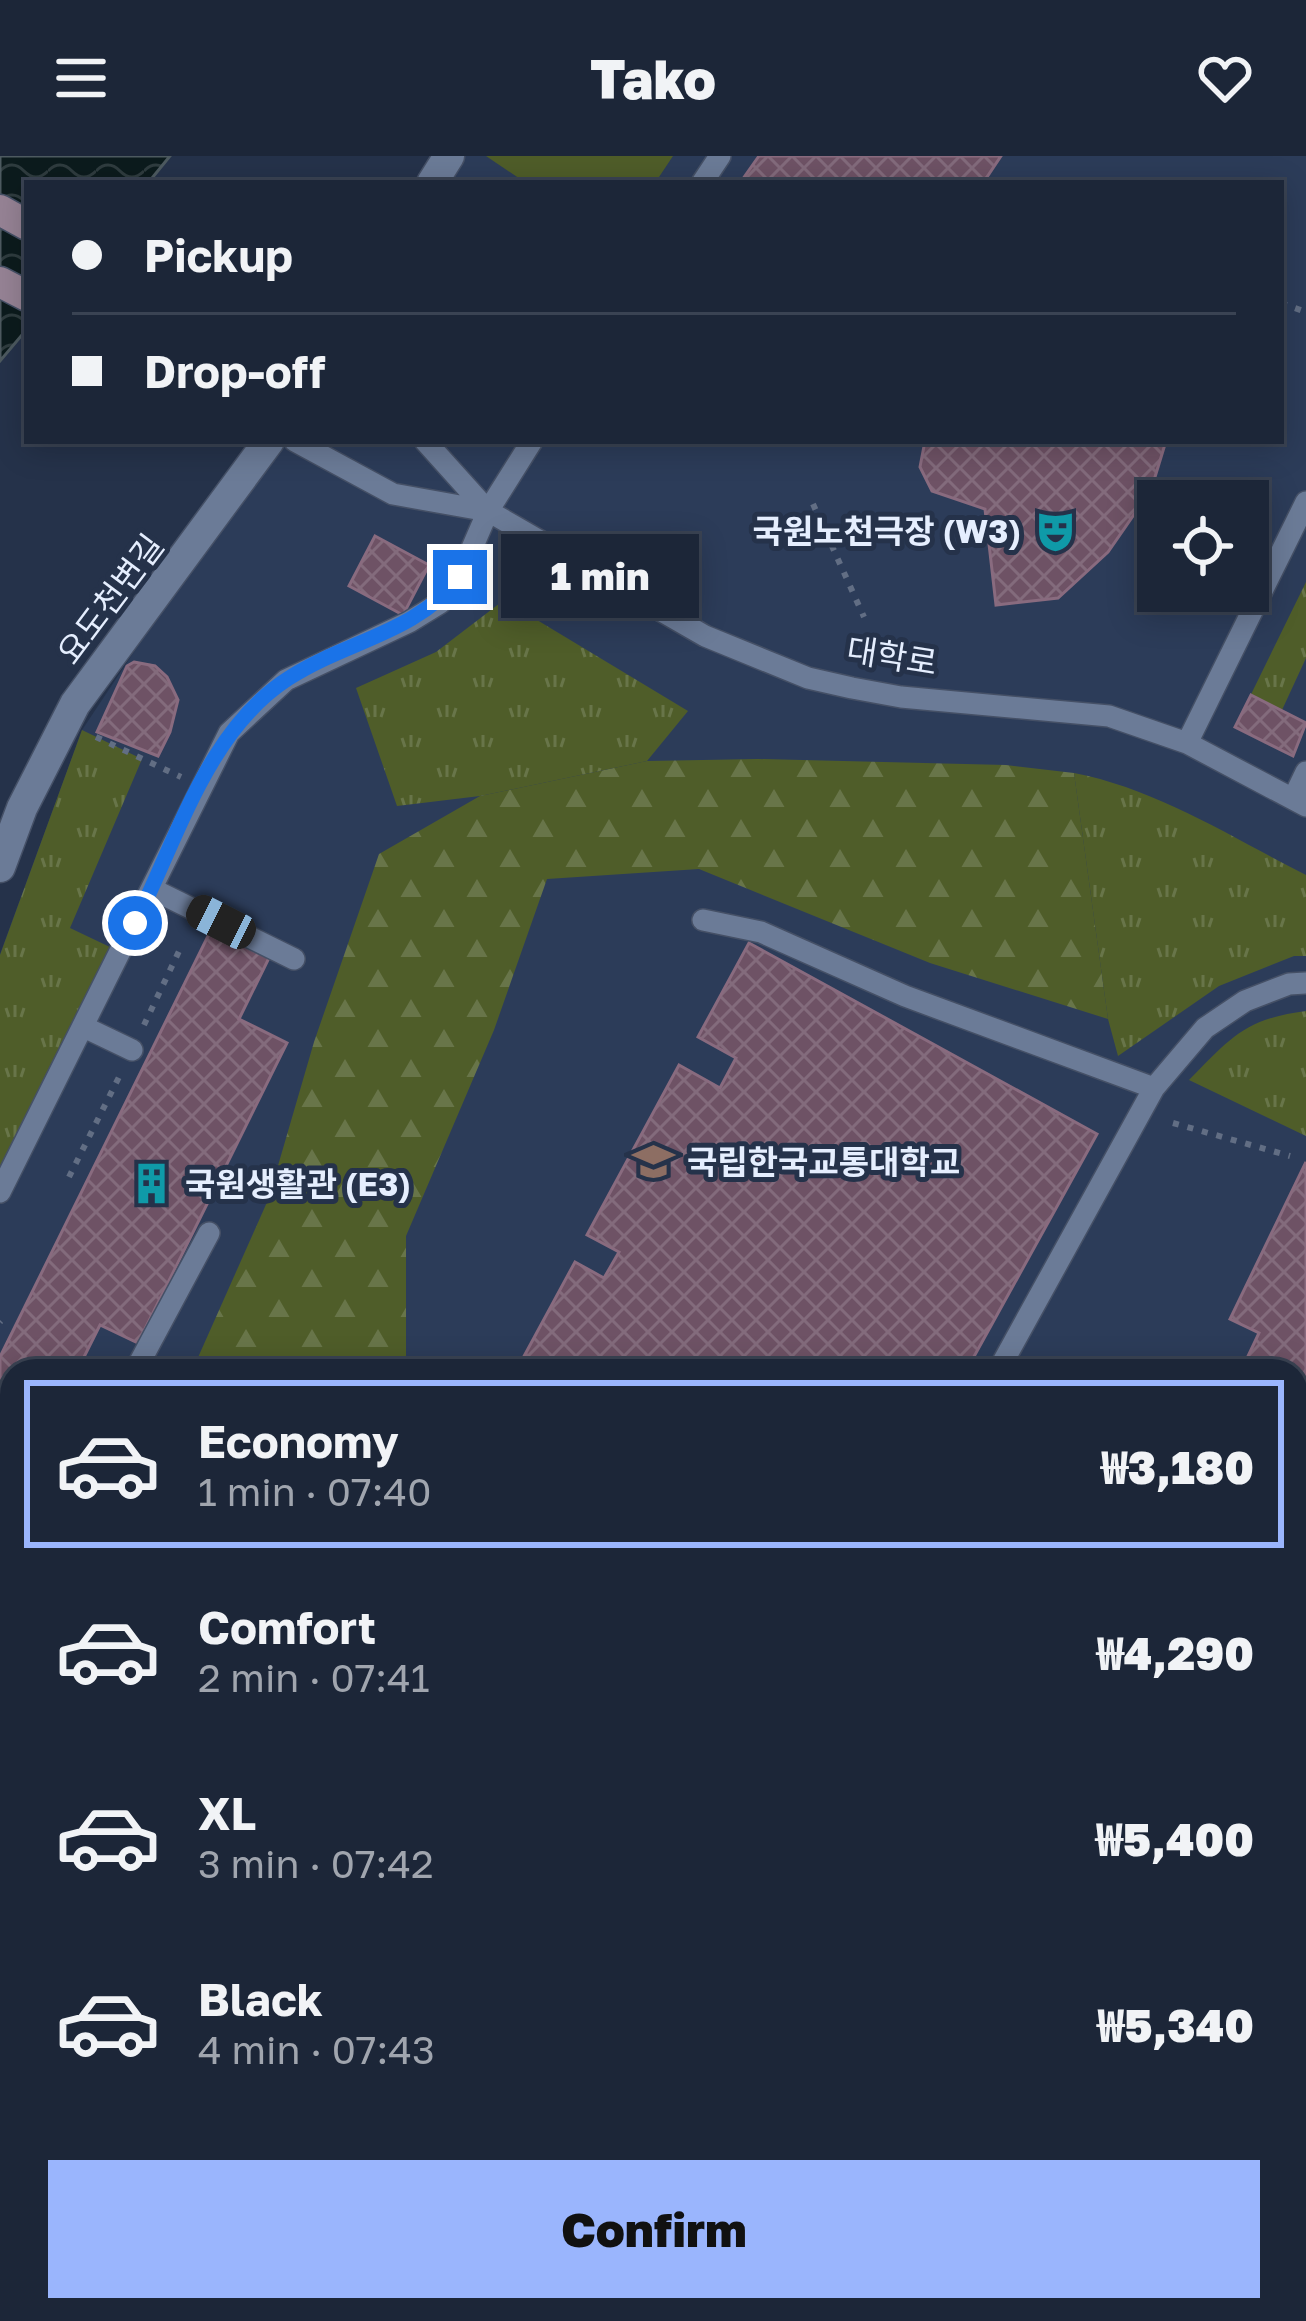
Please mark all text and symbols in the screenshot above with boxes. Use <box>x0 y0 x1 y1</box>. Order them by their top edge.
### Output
icon: menu <box>48 45 114 111</box>
icon: heart <box>1192 45 1258 111</box>
text: Tako <box>590 46 716 111</box>
text: Pickup <box>144 228 293 282</box>
text: Drop-off <box>144 344 325 398</box>
map controls <box>1137 480 1269 612</box>
button: locate <box>1137 480 1269 612</box>
theatre icon: 국원노천극장 (W3) <box>1032 508 1078 554</box>
place label: 국원노천극장 (W3) <box>752 511 1021 550</box>
street label: 요도천변길 <box>48 526 171 671</box>
callout: 1 min <box>502 535 700 619</box>
route end <box>433 550 487 604</box>
text: 1 min <box>550 552 650 599</box>
street label: 대학로 <box>844 629 940 682</box>
car <box>181 890 261 954</box>
route start <box>108 896 162 950</box>
school or university icon: 국립한국교통대학교 <box>630 1139 676 1185</box>
place label: 국립한국교통대학교 <box>687 1142 960 1181</box>
building icon: 국원생활관 (E3) <box>128 1161 174 1207</box>
place label: 국원생활관 (E3) <box>185 1164 411 1203</box>
icon: car <box>54 1410 162 1518</box>
text: Economy <box>198 1414 399 1468</box>
text: ₩3,180 <box>1101 1440 1254 1494</box>
text: 1 min · 07:40 <box>198 1468 431 1515</box>
icon: car <box>54 1596 162 1704</box>
text: Comfort <box>198 1600 376 1654</box>
text: ₩4,290 <box>1097 1626 1254 1680</box>
text: 2 min · 07:41 <box>198 1654 430 1701</box>
icon: car <box>54 1782 162 1890</box>
text: XL <box>198 1786 256 1840</box>
text: ₩5,400 <box>1096 1812 1254 1866</box>
text: 3 min · 07:42 <box>198 1840 434 1887</box>
icon: car <box>54 1968 162 2076</box>
text: Black <box>198 1972 323 2026</box>
text: ₩5,340 <box>1097 1998 1254 2052</box>
text: 4 min · 07:43 <box>198 2026 435 2073</box>
button: Confirm <box>48 2160 1260 2298</box>

